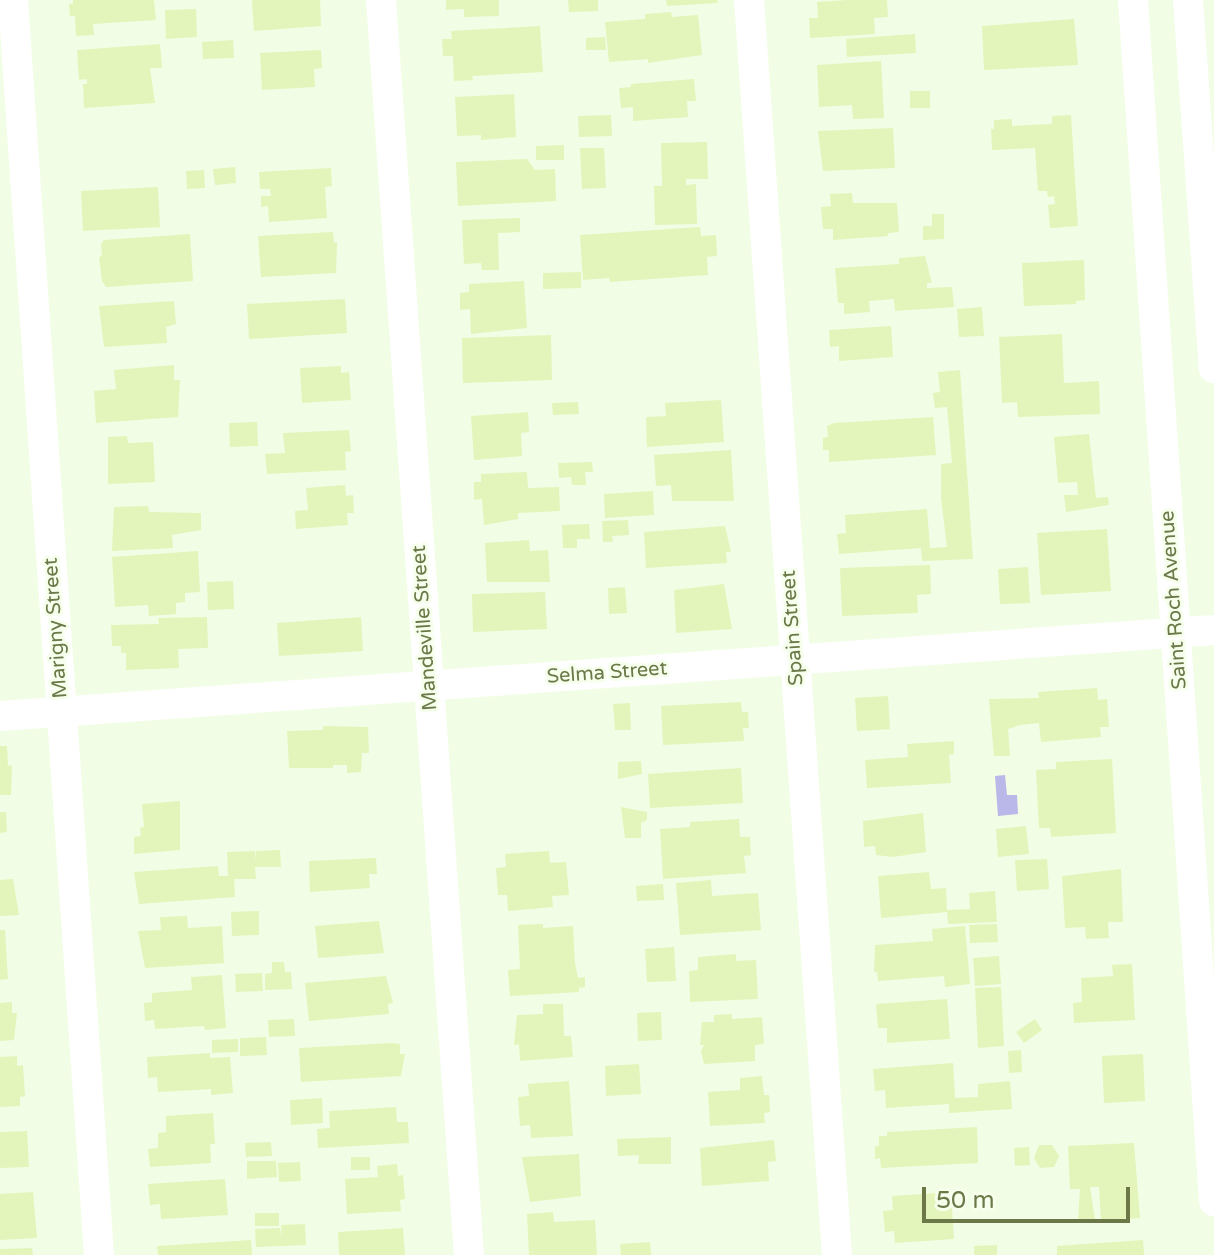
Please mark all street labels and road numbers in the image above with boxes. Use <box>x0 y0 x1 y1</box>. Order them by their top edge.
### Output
street label: Saint Roch Avenue <box>1156 510 1192 690</box>
street label: Mandeville Street <box>407 544 443 712</box>
street label: Marigny Street <box>39 557 73 699</box>
street label: Spain Street <box>777 570 809 686</box>
street label: Selma Street <box>546 657 668 689</box>

